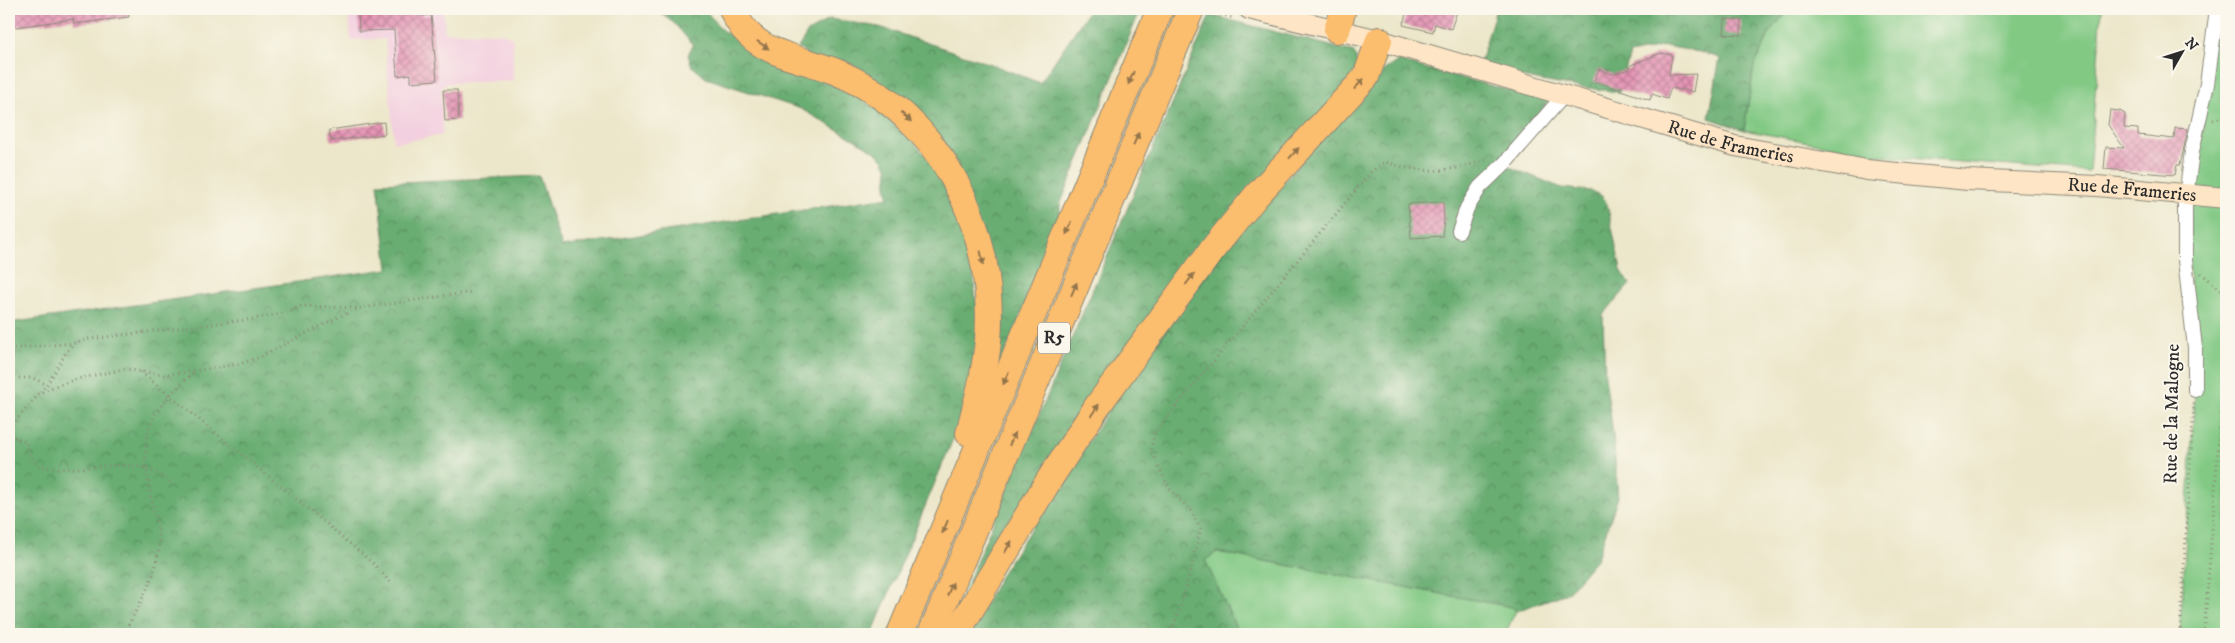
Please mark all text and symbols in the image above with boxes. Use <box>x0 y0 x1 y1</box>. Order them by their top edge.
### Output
north arrow <box>2158 28 2208 78</box>
text: N <box>2181 34 2202 55</box>
one-way arrow <box>756 40 770 50</box>
one-way arrow <box>1127 71 1135 86</box>
one-way arrow <box>1353 78 1365 90</box>
one-way arrow <box>900 112 913 123</box>
street label: Rue de Frameries <box>1665 115 1796 168</box>
one-way arrow <box>1133 132 1141 146</box>
one-way arrow <box>1288 148 1300 160</box>
street label: Rue de Frameries <box>2067 173 2197 207</box>
one-way arrow <box>1064 221 1072 235</box>
one-way arrow <box>978 250 986 265</box>
one-way arrow <box>1185 273 1196 286</box>
one-way arrow <box>1071 282 1079 296</box>
road number: R5 <box>1038 322 1070 353</box>
street label: Rue de la Malogne <box>2159 344 2185 484</box>
one-way arrow <box>1002 371 1010 385</box>
one-way arrow <box>1090 403 1100 417</box>
one-way arrow <box>1008 431 1016 446</box>
one-way arrow <box>940 520 948 534</box>
one-way arrow <box>1003 541 1012 554</box>
one-way arrow <box>946 582 954 596</box>

